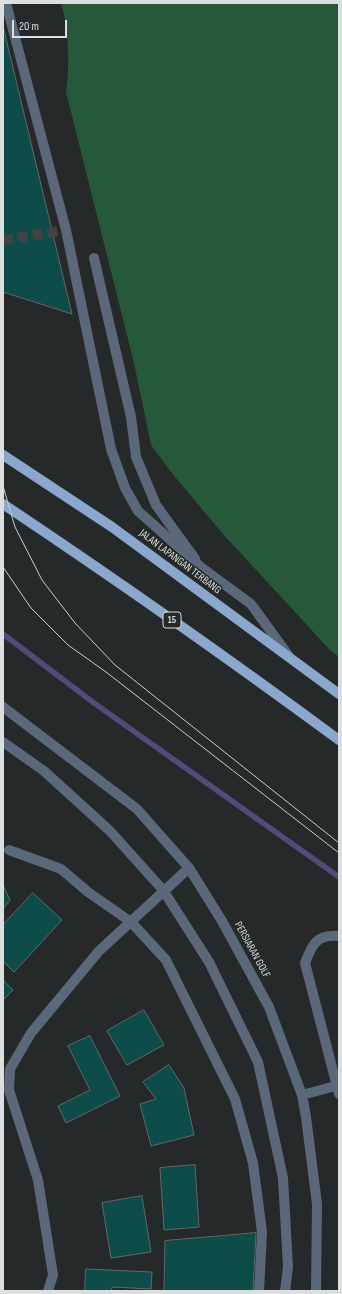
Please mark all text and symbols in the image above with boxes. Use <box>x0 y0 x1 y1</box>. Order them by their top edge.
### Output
scale bar <box>14 12 69 38</box>
text: 20 m <box>19 19 39 34</box>
street label: JALAN LAPANGAN TERBANG <box>136 527 224 597</box>
road number: 15 <box>163 612 181 628</box>
street label: PERSIARAN GOLF <box>231 920 273 980</box>

